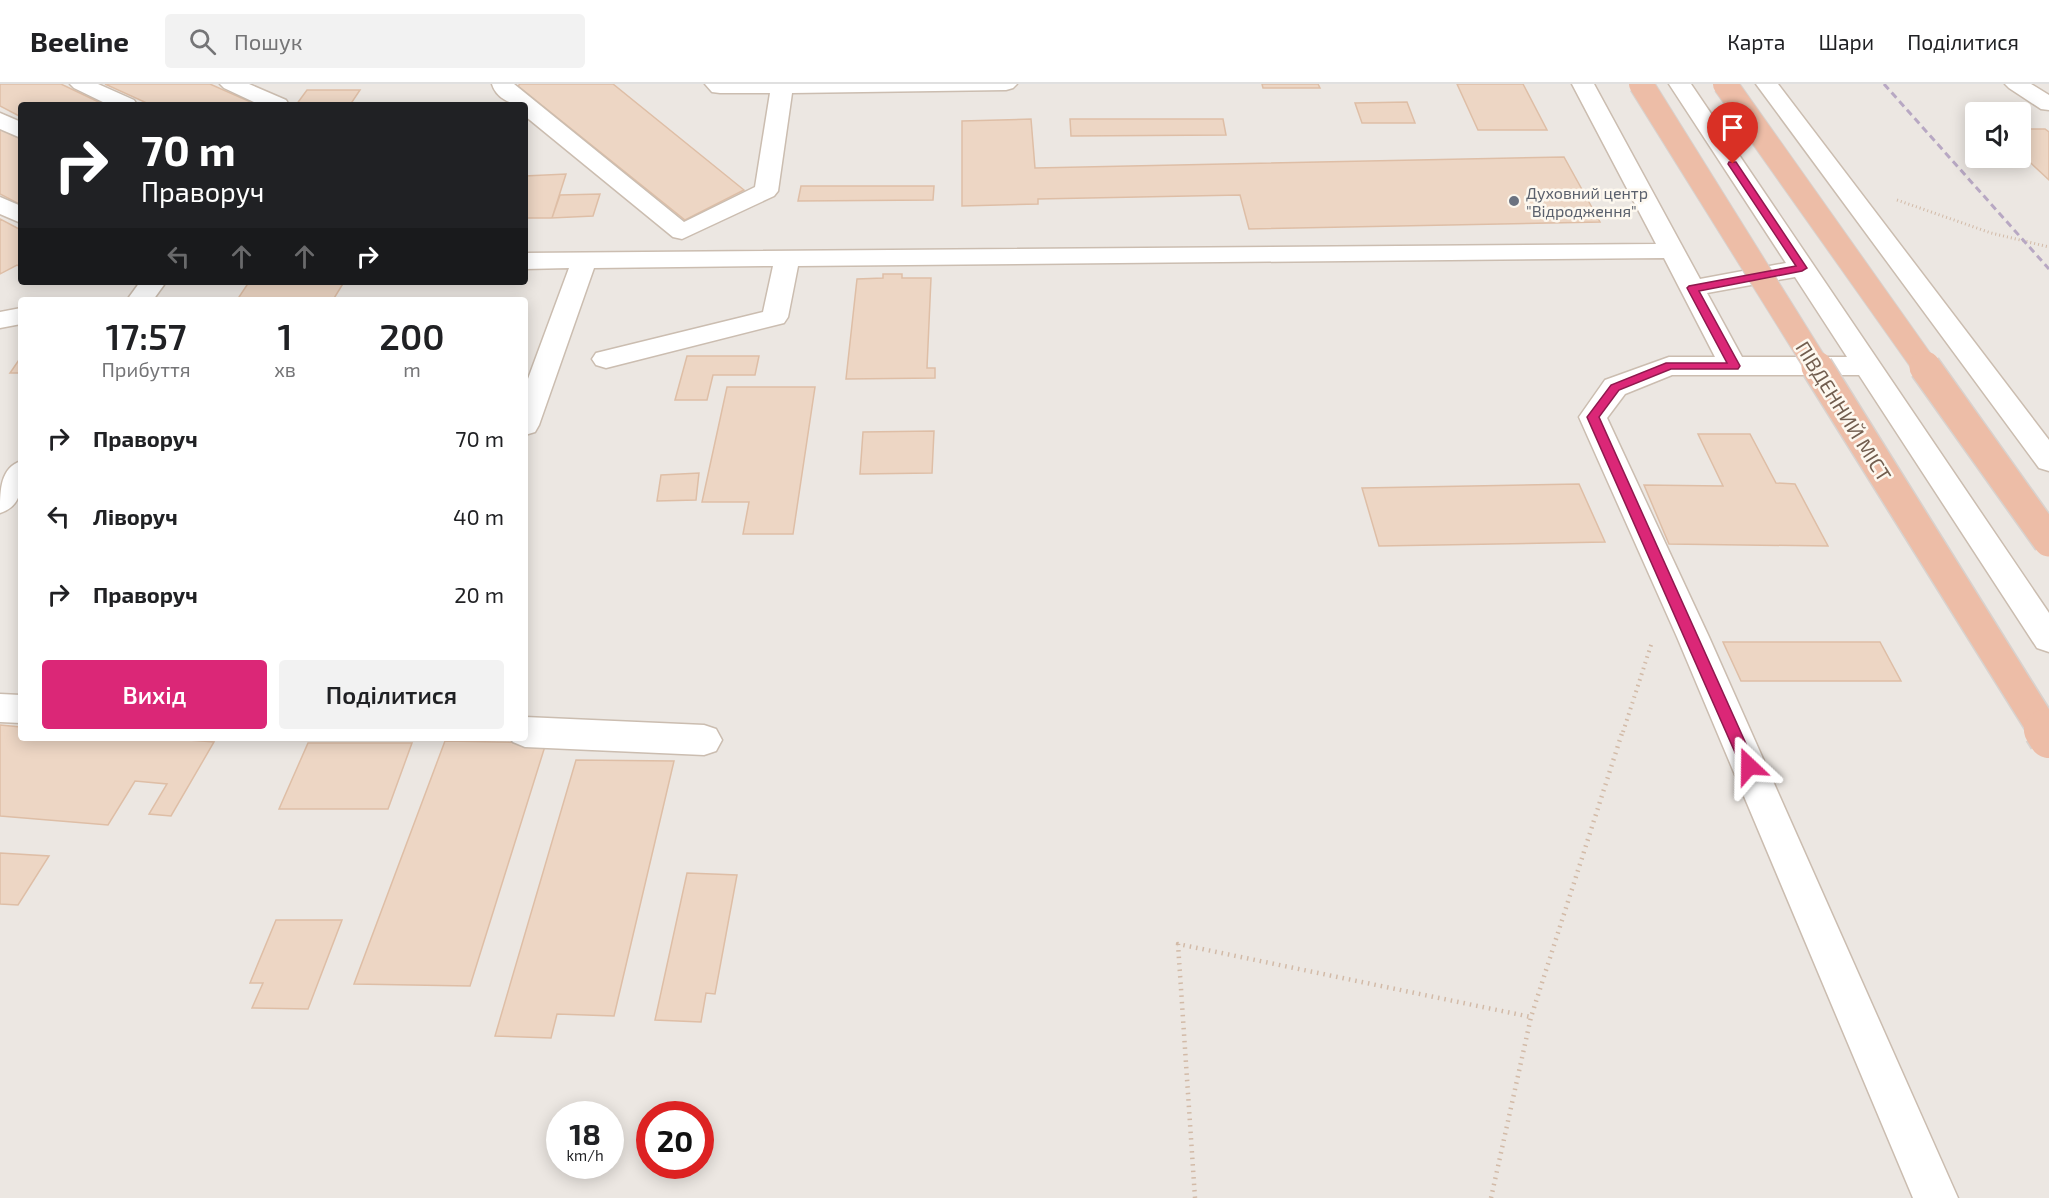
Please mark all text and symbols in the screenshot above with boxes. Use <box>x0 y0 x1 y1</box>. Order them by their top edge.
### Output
search box <box>165 14 585 68</box>
text: Beeline <box>30 24 129 58</box>
icon: search <box>186 25 219 58</box>
text: Пошук <box>234 28 303 54</box>
text: Карта <box>1727 29 1785 54</box>
text: Шари <box>1818 29 1874 54</box>
text: Поділитися <box>1907 29 2019 54</box>
pin <box>1707 102 1758 164</box>
map controls <box>1965 102 2031 168</box>
button: sound <box>1965 102 2031 168</box>
icon: arrive <box>1716 111 1749 144</box>
text: 70 m <box>141 124 236 174</box>
icon: right <box>42 126 120 204</box>
text: Праворуч <box>141 175 264 207</box>
place label: Духовний центр "Відродження" <box>1526 183 1648 220</box>
marker: Духовний центр "Відродження" <box>1507 194 1521 208</box>
icon: left <box>162 240 195 273</box>
icon: ahead <box>225 240 258 273</box>
icon: ahead <box>288 240 321 273</box>
icon: right <box>351 240 384 273</box>
text: 17:57 <box>106 314 187 357</box>
text: 1 <box>277 314 293 357</box>
text: 200 <box>379 314 445 357</box>
street label: ПІВДЕННИЙ МІСТ <box>1791 336 1897 486</box>
text: Прибуття <box>101 357 191 381</box>
text: хв <box>274 357 296 381</box>
text: m <box>403 357 421 381</box>
icon: right <box>42 422 75 455</box>
text: Праворуч <box>93 425 198 451</box>
text: 70 m <box>455 425 504 451</box>
icon: left <box>42 500 75 533</box>
text: Ліворуч <box>93 503 178 529</box>
text: 40 m <box>453 503 504 529</box>
icon: right <box>42 578 75 611</box>
text: Праворуч <box>93 581 198 607</box>
text: 20 m <box>454 581 504 607</box>
button: Вихід <box>42 660 267 729</box>
button: Поділитися <box>279 660 504 729</box>
position arrow <box>1717 734 1781 798</box>
speed limit sign: 20 <box>636 1101 714 1179</box>
text: 18 <box>569 1115 601 1151</box>
text: km/h <box>566 1146 604 1164</box>

